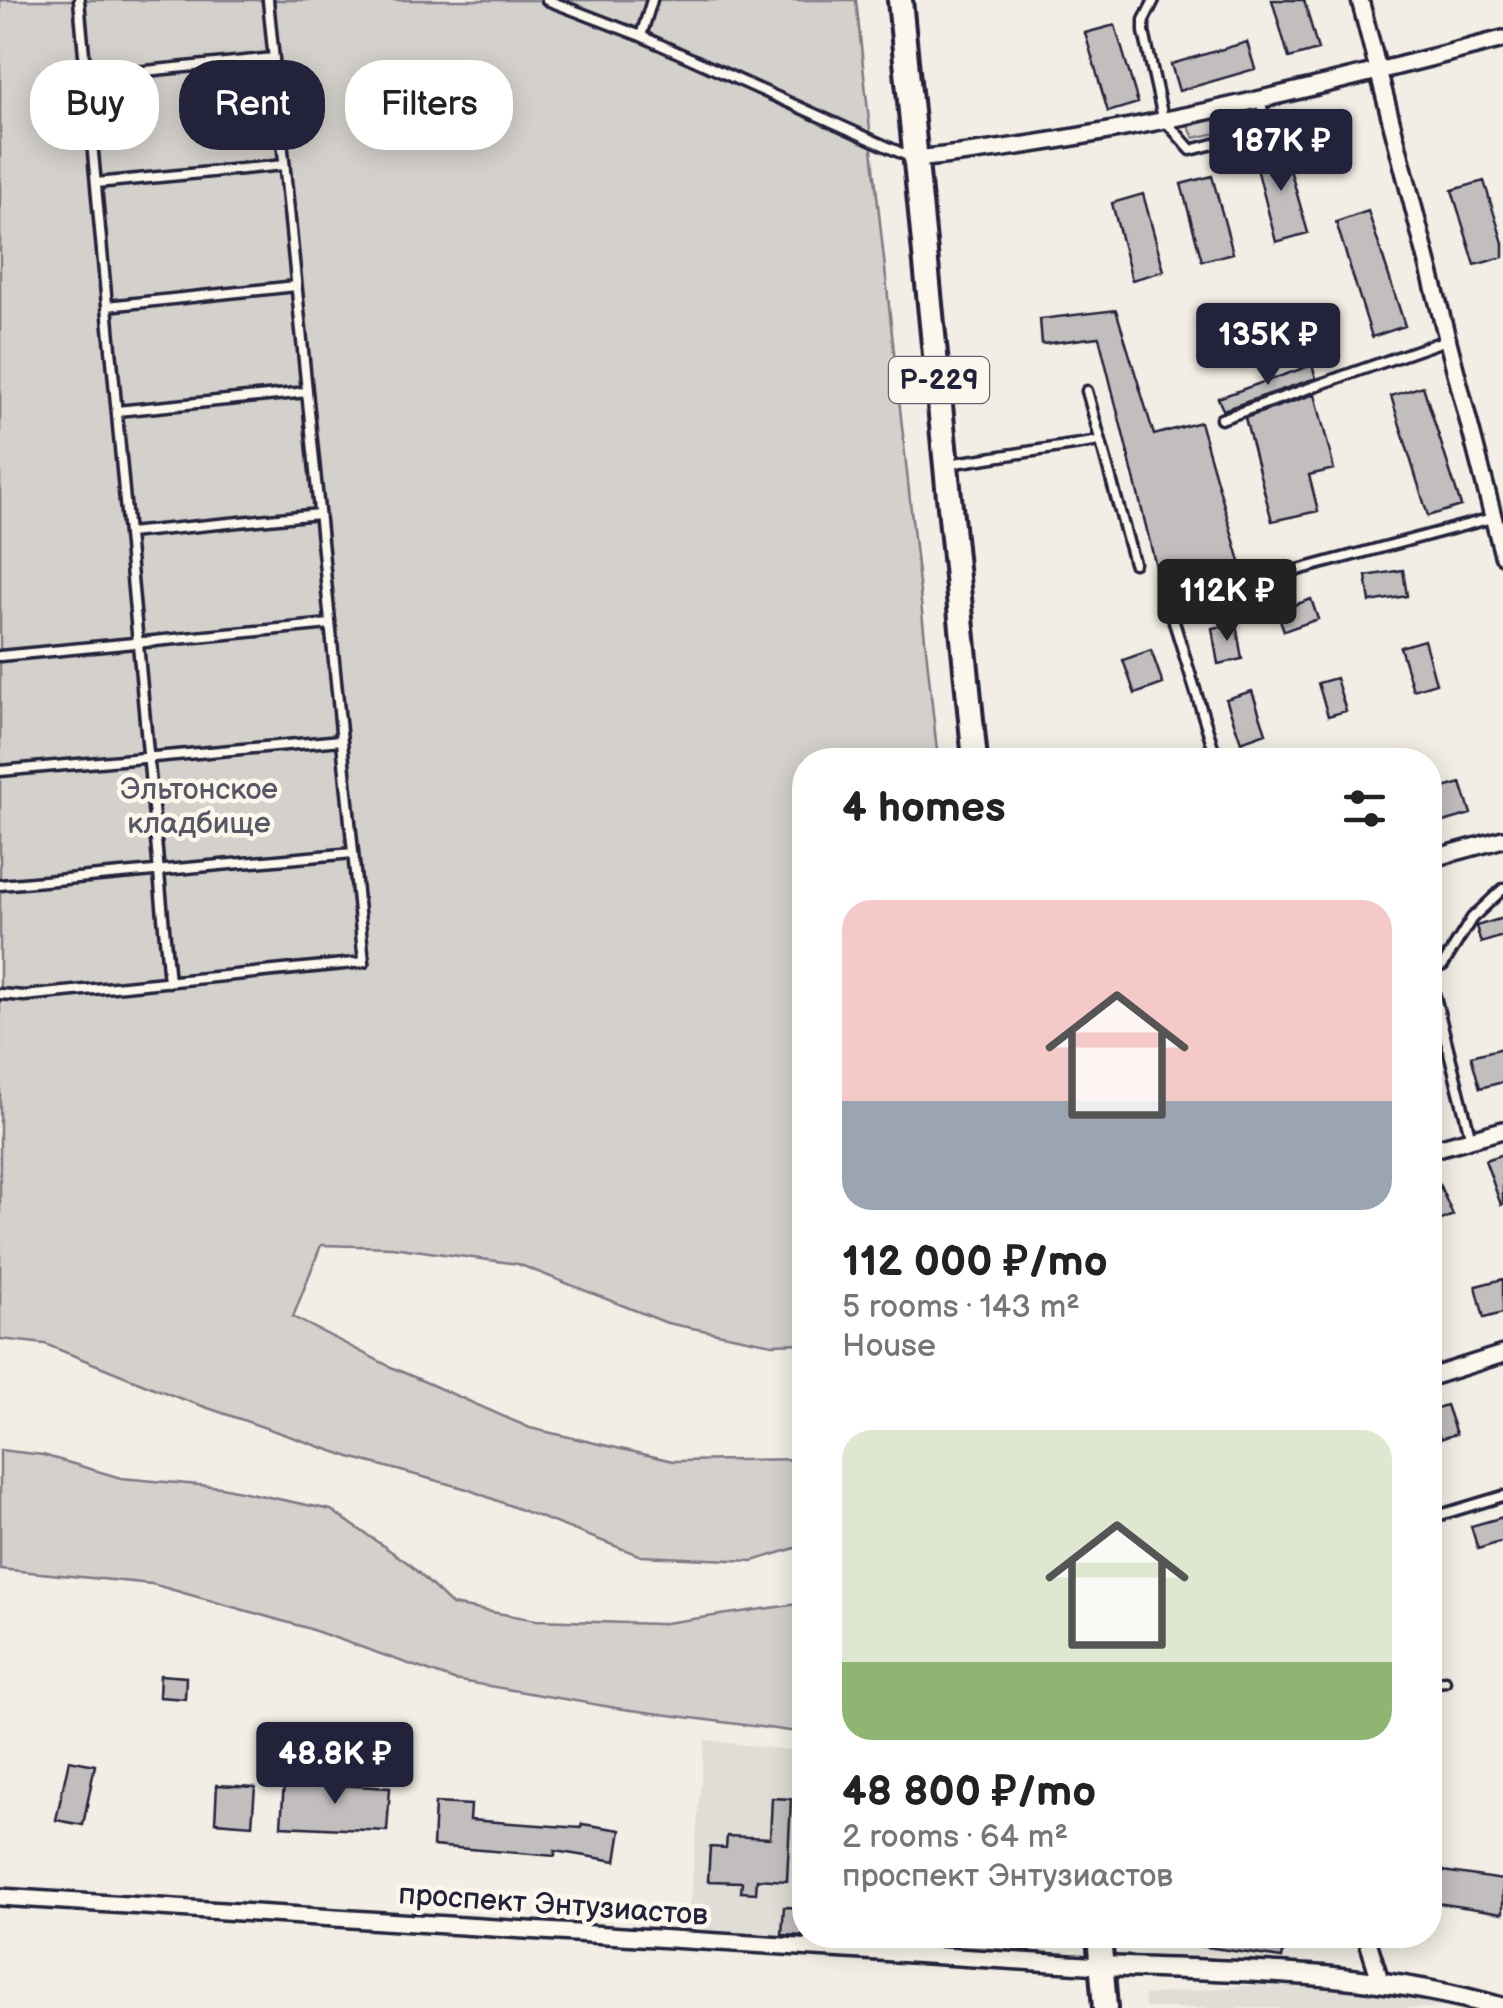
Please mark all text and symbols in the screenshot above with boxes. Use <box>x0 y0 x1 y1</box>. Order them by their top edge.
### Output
chip: Buy <box>30 60 159 150</box>
chip: Rent <box>179 60 325 150</box>
chip: Filters <box>345 60 513 150</box>
pin: 187K ₽ <box>1200 109 1362 194</box>
text: 187K ₽ <box>1231 122 1331 161</box>
pin: 135K ₽ <box>1187 303 1349 388</box>
text: 135K ₽ <box>1218 316 1318 355</box>
road number: Р-229 <box>889 357 989 403</box>
pin: 112K ₽ <box>1146 559 1308 644</box>
text: 112K ₽ <box>1179 572 1275 611</box>
park label: Эльтонское кладбище <box>120 772 278 842</box>
icon: filters <box>1337 781 1392 836</box>
text: 4 homes <box>842 783 1006 834</box>
icon: home <box>1027 965 1207 1145</box>
text: 112 000 ₽/mo <box>842 1237 1108 1288</box>
text: 5 rooms · 143 m² <box>842 1288 1080 1327</box>
text: House <box>842 1327 936 1366</box>
icon: home <box>1027 1495 1207 1675</box>
pin: 48.8K ₽ <box>243 1722 427 1807</box>
text: 48.8K ₽ <box>278 1735 392 1774</box>
text: 48 800 ₽/mo <box>842 1767 1096 1818</box>
text: 2 rooms · 64 m² <box>842 1818 1068 1857</box>
text: проспект Энтузиастов <box>842 1857 1173 1896</box>
street label: проспект Энтузиастов <box>397 1876 709 1934</box>

